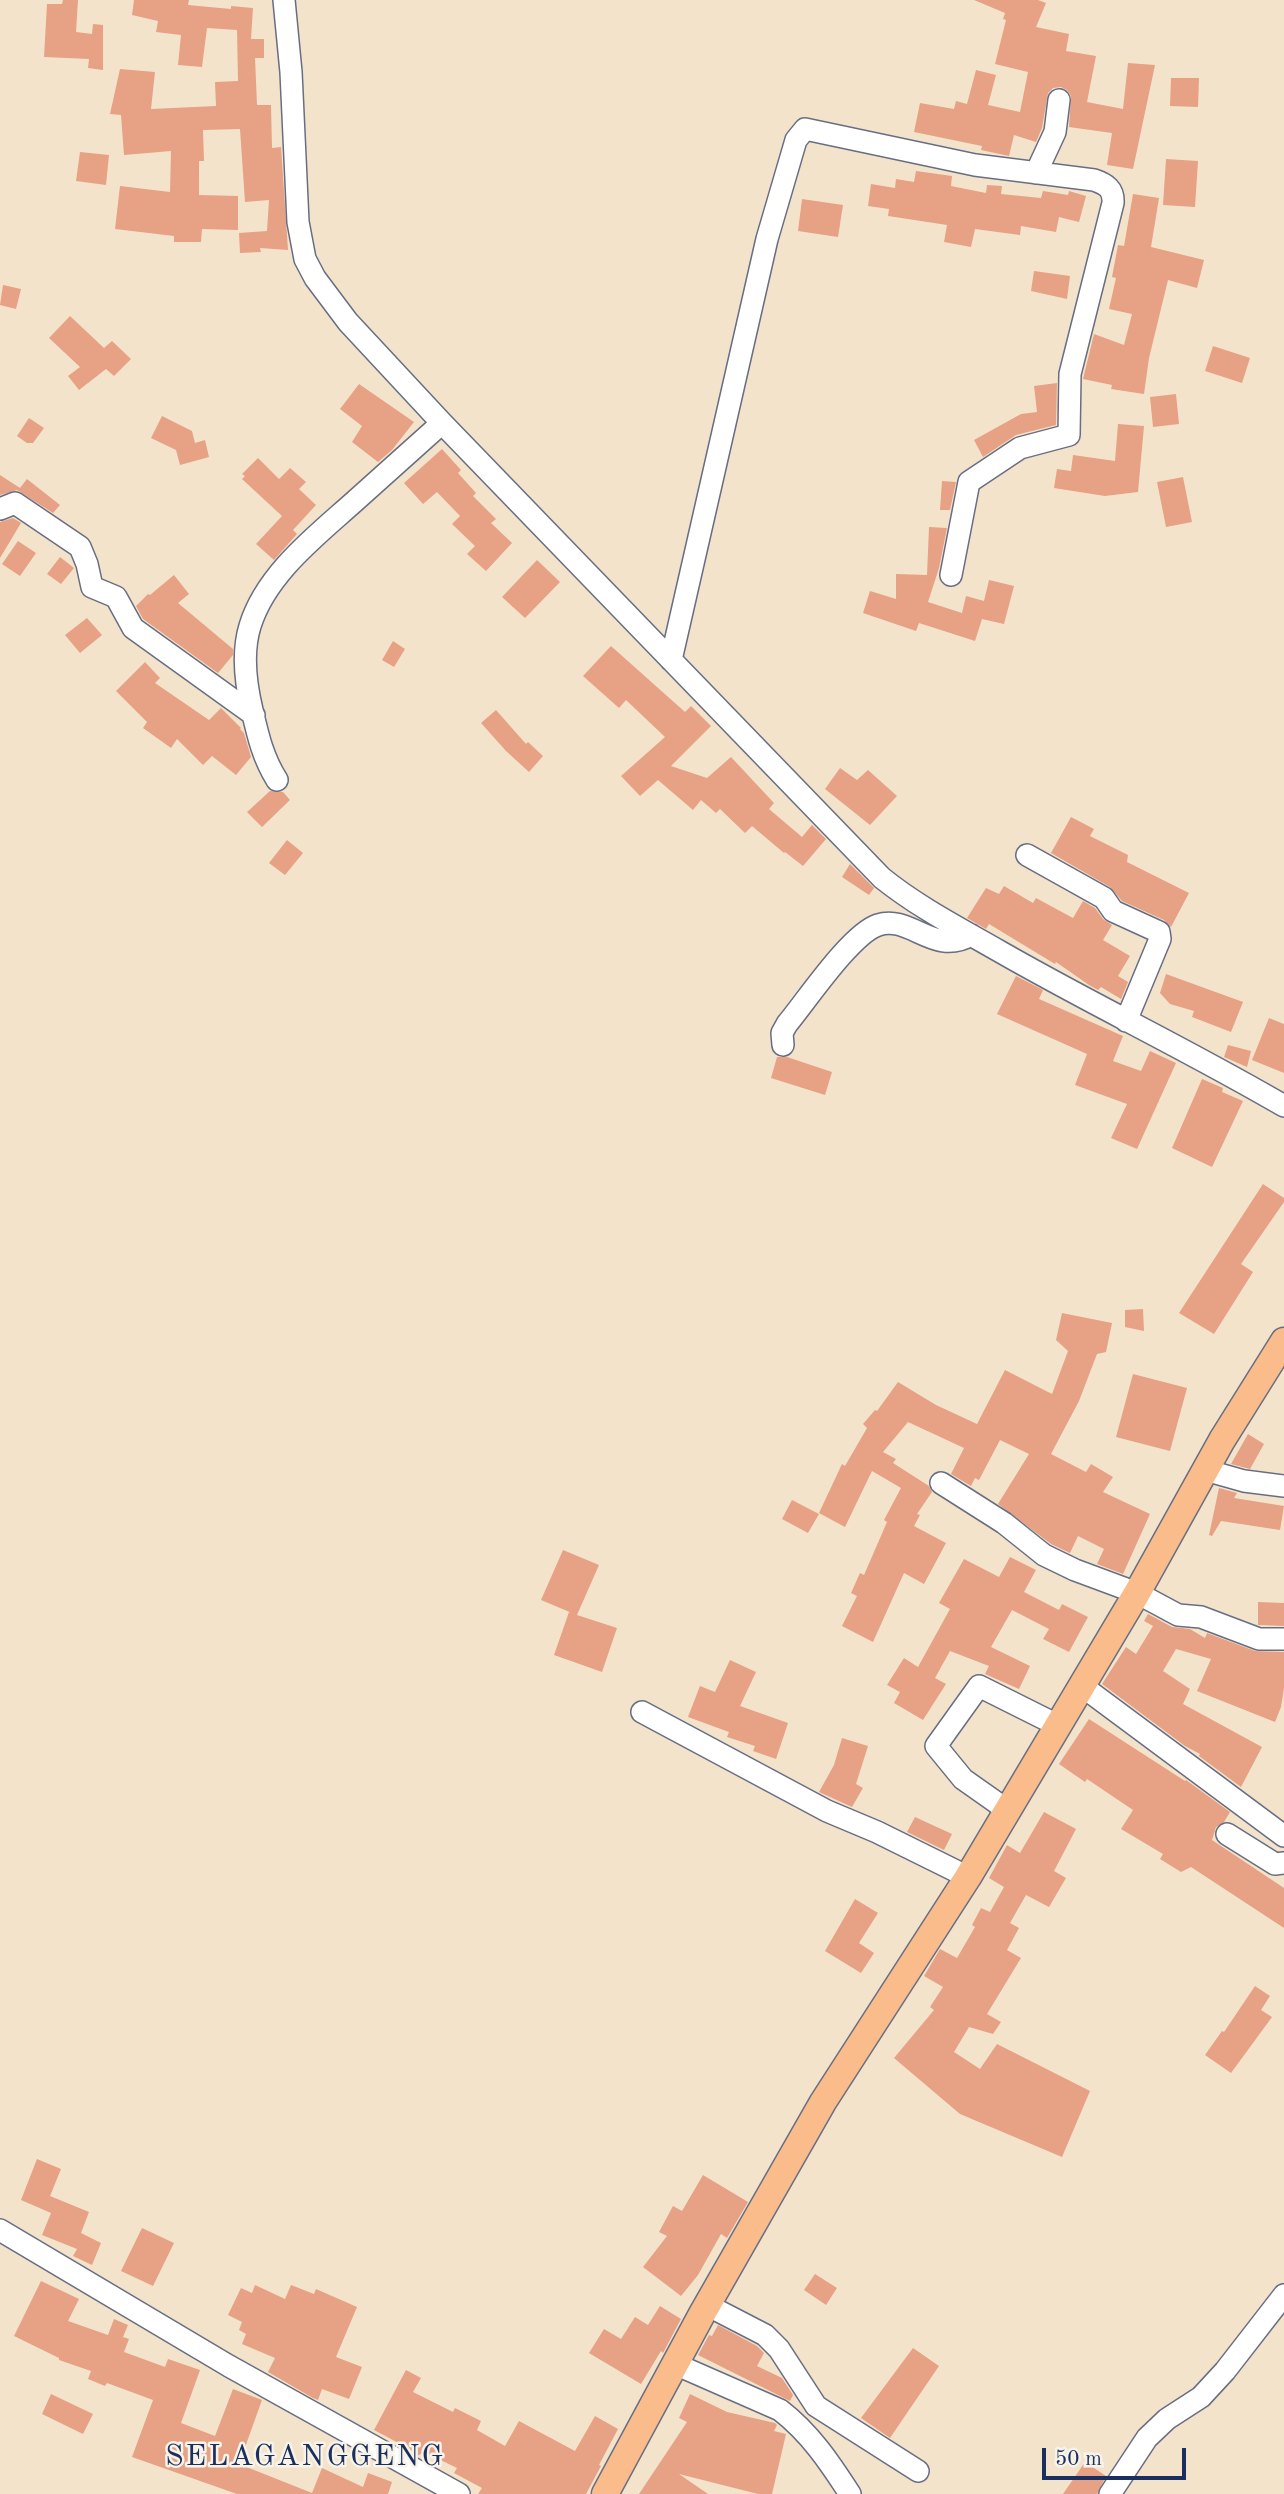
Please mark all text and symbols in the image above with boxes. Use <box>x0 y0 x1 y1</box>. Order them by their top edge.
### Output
scale bar <box>1046 2434 1190 2478</box>
district label: SELAGANGGENG <box>166 2439 444 2475</box>
text: 50 m <box>1055 2449 1102 2470</box>

